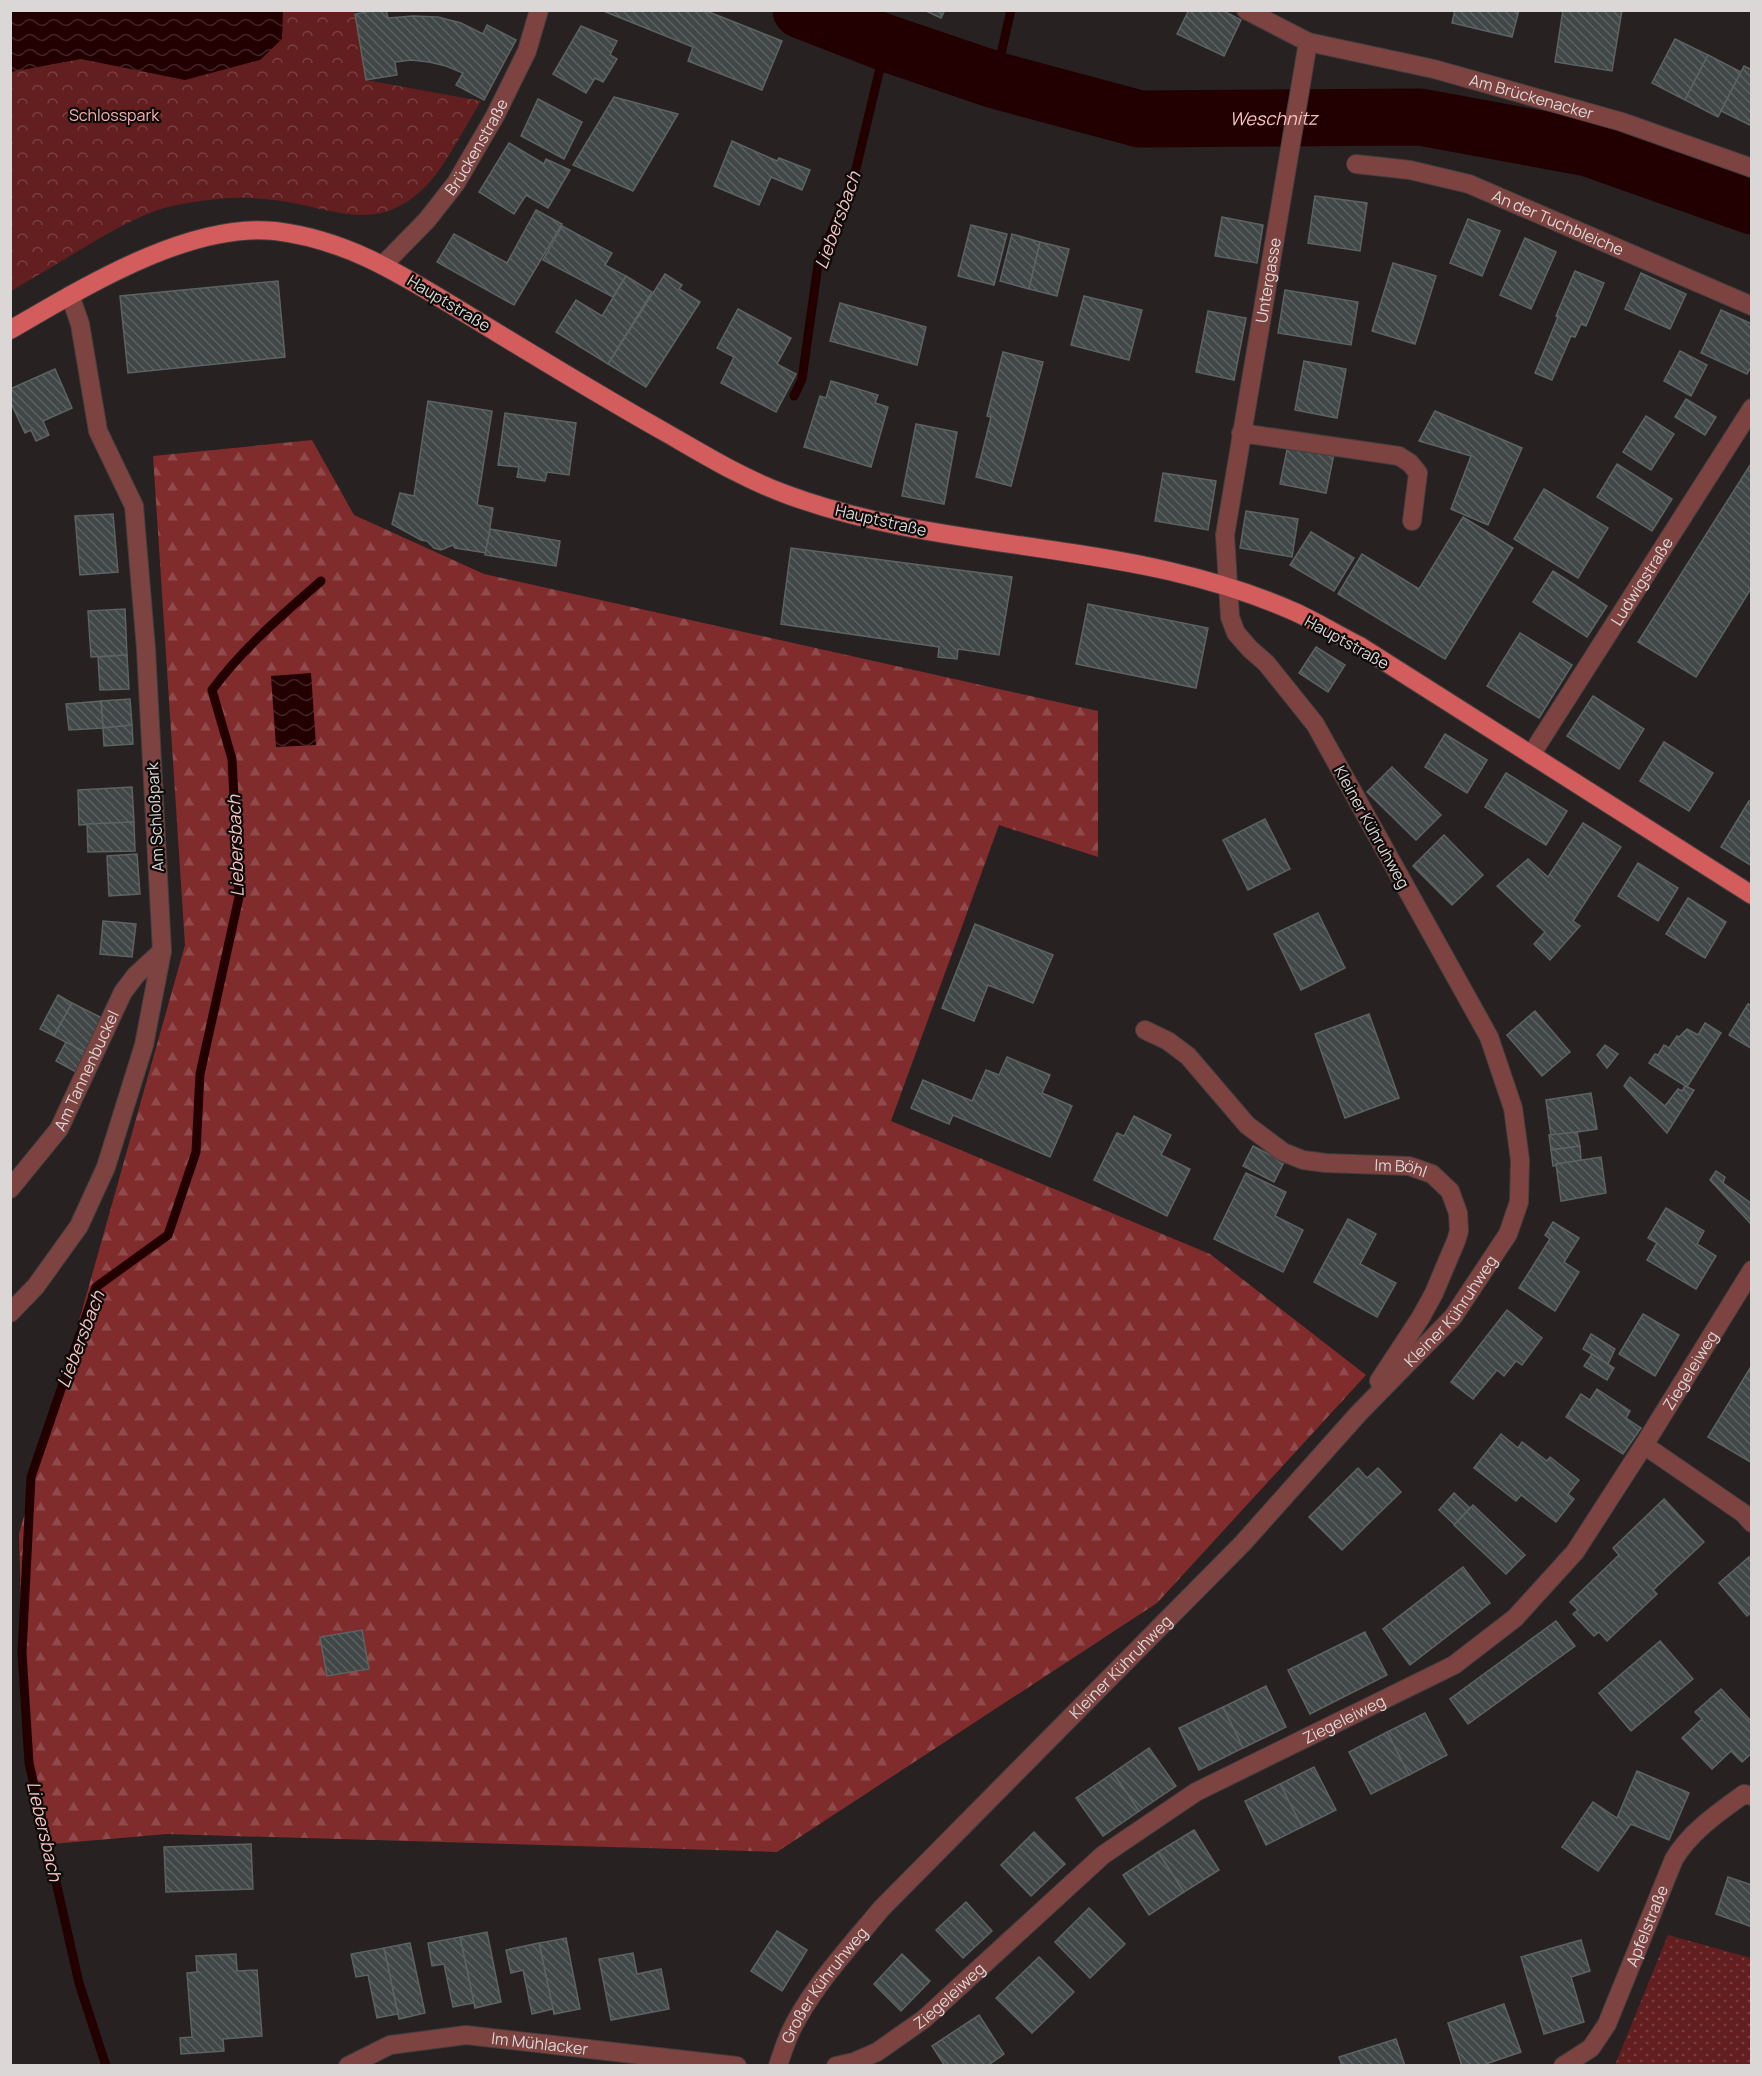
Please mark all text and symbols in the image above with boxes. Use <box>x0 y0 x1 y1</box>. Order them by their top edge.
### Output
street label: Am Brückenacker <box>1467 69 1596 125</box>
street label: Brückenstraße <box>439 95 513 200</box>
park label: Schlosspark <box>69 104 160 126</box>
water label: Weschnitz <box>1229 106 1320 130</box>
water label: Liebersbach <box>808 167 866 272</box>
street label: An der Tuchbleiche <box>1489 184 1627 261</box>
street label: Untergasse <box>1250 236 1286 325</box>
street label: Hauptstraße <box>403 270 495 336</box>
street label: Hauptstraße <box>833 499 929 541</box>
street label: Ludwigstraße <box>1605 533 1678 630</box>
street label: Hauptstraße <box>1301 610 1393 674</box>
street label: Am Schloßpark <box>141 760 169 872</box>
street label: Kleiner Kühruhweg <box>1329 761 1415 893</box>
water label: Liebersbach <box>221 793 249 897</box>
street label: Am Tannenbuckel <box>49 1007 124 1134</box>
street label: Im Böhl <box>1374 1154 1430 1182</box>
street label: Kleiner Kühruhweg <box>1399 1251 1502 1372</box>
water label: Liebersbach <box>51 1286 110 1391</box>
street label: Ziegeleiweg <box>1657 1326 1723 1414</box>
street label: Kleiner Kühruhweg <box>1064 1610 1177 1724</box>
street label: Ziegeleiweg <box>1299 1690 1389 1749</box>
water label: Liebersbach <box>22 1779 68 1885</box>
street label: Apfelstraße <box>1620 1882 1673 1970</box>
street label: Großer Kühruhweg <box>776 1922 872 2046</box>
street label: Ziegeleiweg <box>909 1958 990 2034</box>
street label: Im Mühlacker <box>490 2027 590 2060</box>

